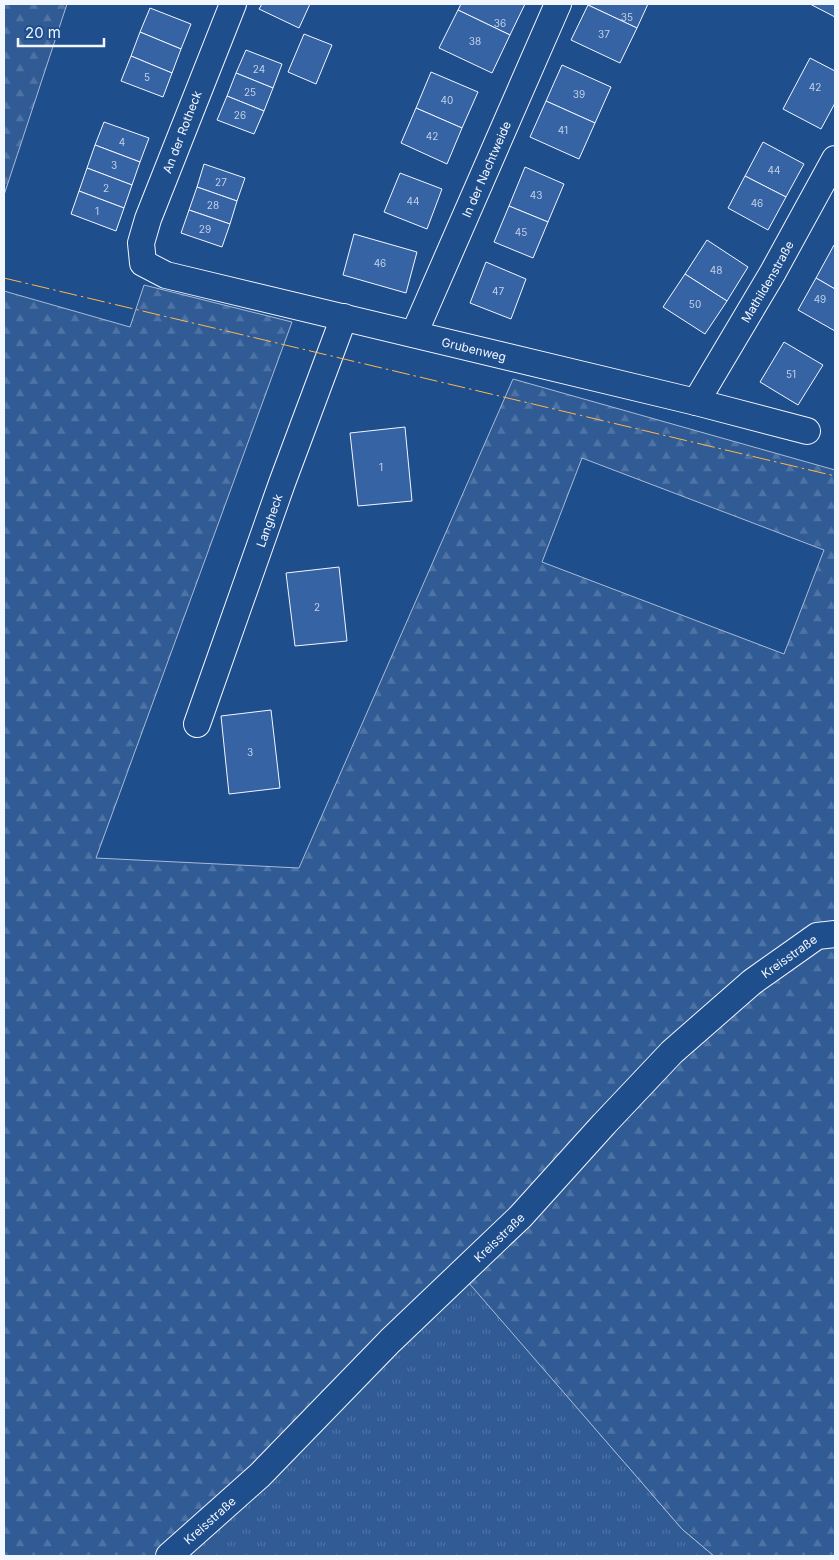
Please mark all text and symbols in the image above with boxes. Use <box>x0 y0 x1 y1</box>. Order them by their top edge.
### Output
house number: 35 <box>621 11 633 23</box>
scale bar <box>18 15 104 47</box>
house number: 36 <box>494 17 506 29</box>
text: 20 m <box>25 23 61 42</box>
house number: 37 <box>598 28 610 40</box>
house number: 38 <box>469 35 481 47</box>
house number: 24 <box>253 63 265 75</box>
house number: 5 <box>144 71 150 83</box>
house number: 42 <box>809 81 821 93</box>
house number: 25 <box>244 86 256 98</box>
street label: An der Rotheck <box>159 88 205 175</box>
house number: 39 <box>573 88 585 100</box>
house number: 40 <box>441 94 453 106</box>
house number: 26 <box>234 109 246 121</box>
street label: In der Nachtweide <box>458 118 514 220</box>
house number: 41 <box>558 124 568 136</box>
house number: 42 <box>426 130 438 142</box>
house number: 4 <box>119 136 125 148</box>
house number: 3 <box>111 159 117 171</box>
house number: 44 <box>768 164 780 176</box>
house number: 27 <box>215 176 227 188</box>
house number: 2 <box>103 182 109 194</box>
house number: 43 <box>530 189 542 201</box>
house number: 44 <box>407 195 419 207</box>
house number: 46 <box>751 197 763 209</box>
house number: 28 <box>207 199 219 211</box>
house number: 1 <box>95 205 99 217</box>
house number: 29 <box>199 223 211 235</box>
house number: 45 <box>515 226 527 238</box>
street label: Mathildenstraße <box>738 238 796 325</box>
house number: 46 <box>374 257 386 269</box>
house number: 48 <box>710 264 722 276</box>
house number: 47 <box>492 285 504 297</box>
house number: 49 <box>814 293 826 305</box>
house number: 50 <box>689 298 701 310</box>
street label: Grubenweg <box>440 334 508 364</box>
house number: 51 <box>786 368 796 380</box>
house number: 1 <box>379 461 383 473</box>
street label: Langheck <box>253 491 285 549</box>
house number: 2 <box>314 601 320 613</box>
house number: 3 <box>247 746 253 758</box>
street label: Kreisstraße <box>758 931 820 981</box>
street label: Kreisstraße <box>470 1209 527 1265</box>
street label: Kreisstraße <box>180 1493 238 1547</box>

